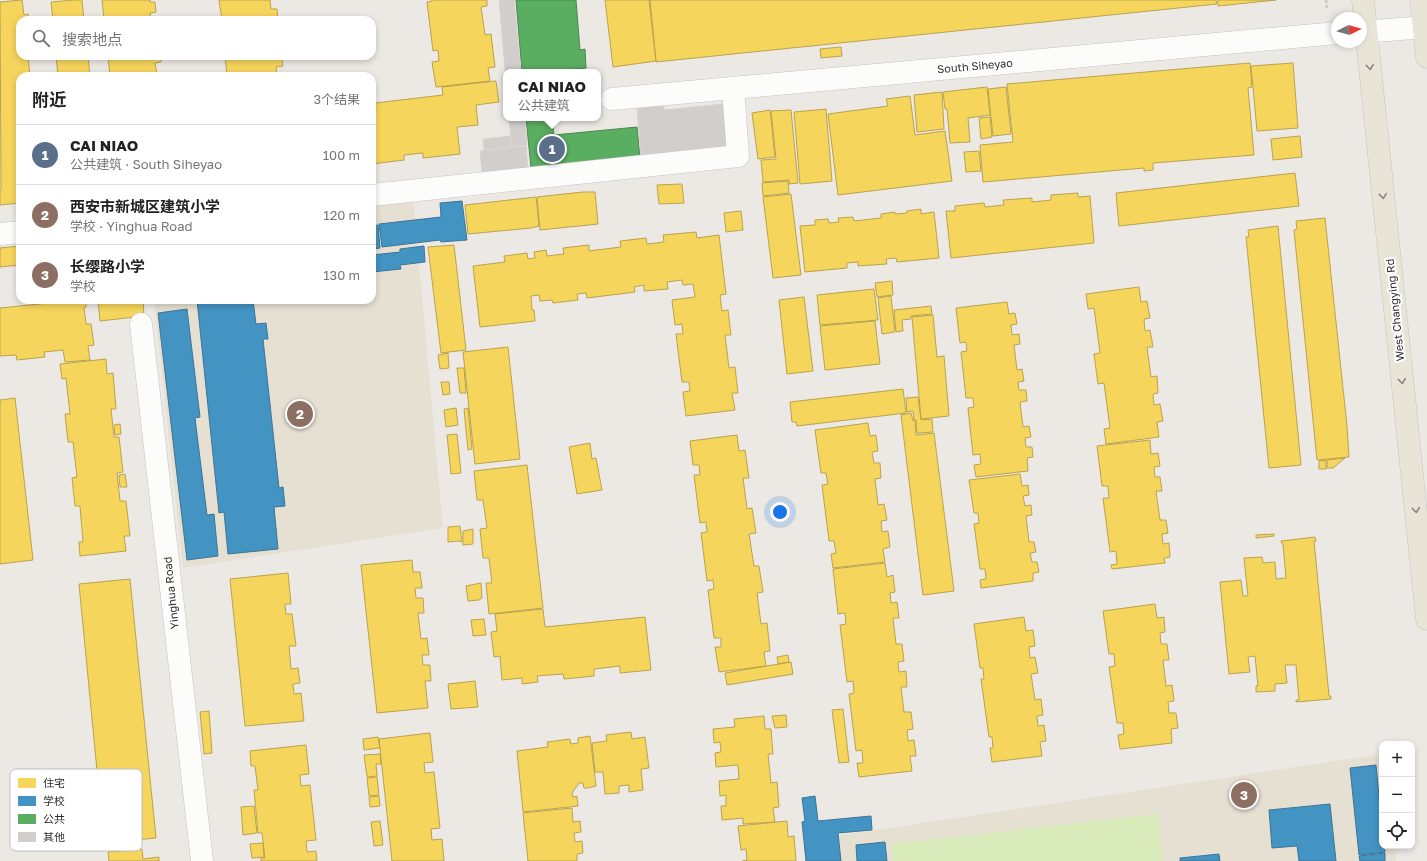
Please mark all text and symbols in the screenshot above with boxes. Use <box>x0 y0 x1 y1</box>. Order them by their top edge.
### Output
north arrow <box>1331 12 1367 48</box>
search box <box>16 16 376 60</box>
icon: search <box>30 27 52 49</box>
text: 搜索地点 <box>62 30 122 48</box>
street label: South Siheyao <box>937 56 1014 75</box>
one-way arrow <box>1365 64 1374 70</box>
popup <box>503 69 601 121</box>
text: CAI NIAO <box>518 77 586 95</box>
text: 附近 <box>32 89 66 110</box>
text: 3个结果 <box>313 91 360 107</box>
text: 公共建筑 <box>518 97 570 113</box>
pin: 1 <box>539 134 565 164</box>
text: CAI NIAO <box>70 136 138 154</box>
text: 1 <box>42 147 48 163</box>
text: 100 m <box>323 147 360 163</box>
text: 公共建筑 · South Siheyao <box>70 156 222 172</box>
one-way arrow <box>1379 193 1388 199</box>
text: 西安市新城区建筑小学 <box>70 197 220 215</box>
text: 2 <box>41 207 49 223</box>
text: 120 m <box>323 207 360 223</box>
text: 学校 · Yinghua Road <box>70 218 193 234</box>
text: 长缨路小学 <box>70 257 145 275</box>
street label: West Changying Rd <box>1383 258 1406 362</box>
text: 3 <box>41 267 49 283</box>
text: 130 m <box>323 267 360 283</box>
text: 学校 <box>70 278 96 294</box>
one-way arrow <box>1398 378 1407 384</box>
pin: 2 <box>287 399 313 429</box>
your location <box>770 502 790 522</box>
one-way arrow <box>1411 507 1420 513</box>
street label: Yinghua Road <box>160 556 181 630</box>
map controls <box>1379 741 1415 849</box>
button: + <box>1379 741 1415 777</box>
legend <box>10 769 142 851</box>
text: 住宅 <box>43 776 65 789</box>
button: − <box>1379 777 1415 813</box>
pin: 3 <box>1231 780 1257 810</box>
text: 学校 <box>43 794 65 807</box>
text: 公共 <box>43 812 65 825</box>
button: locate <box>1379 813 1415 849</box>
text: 其他 <box>43 830 65 843</box>

